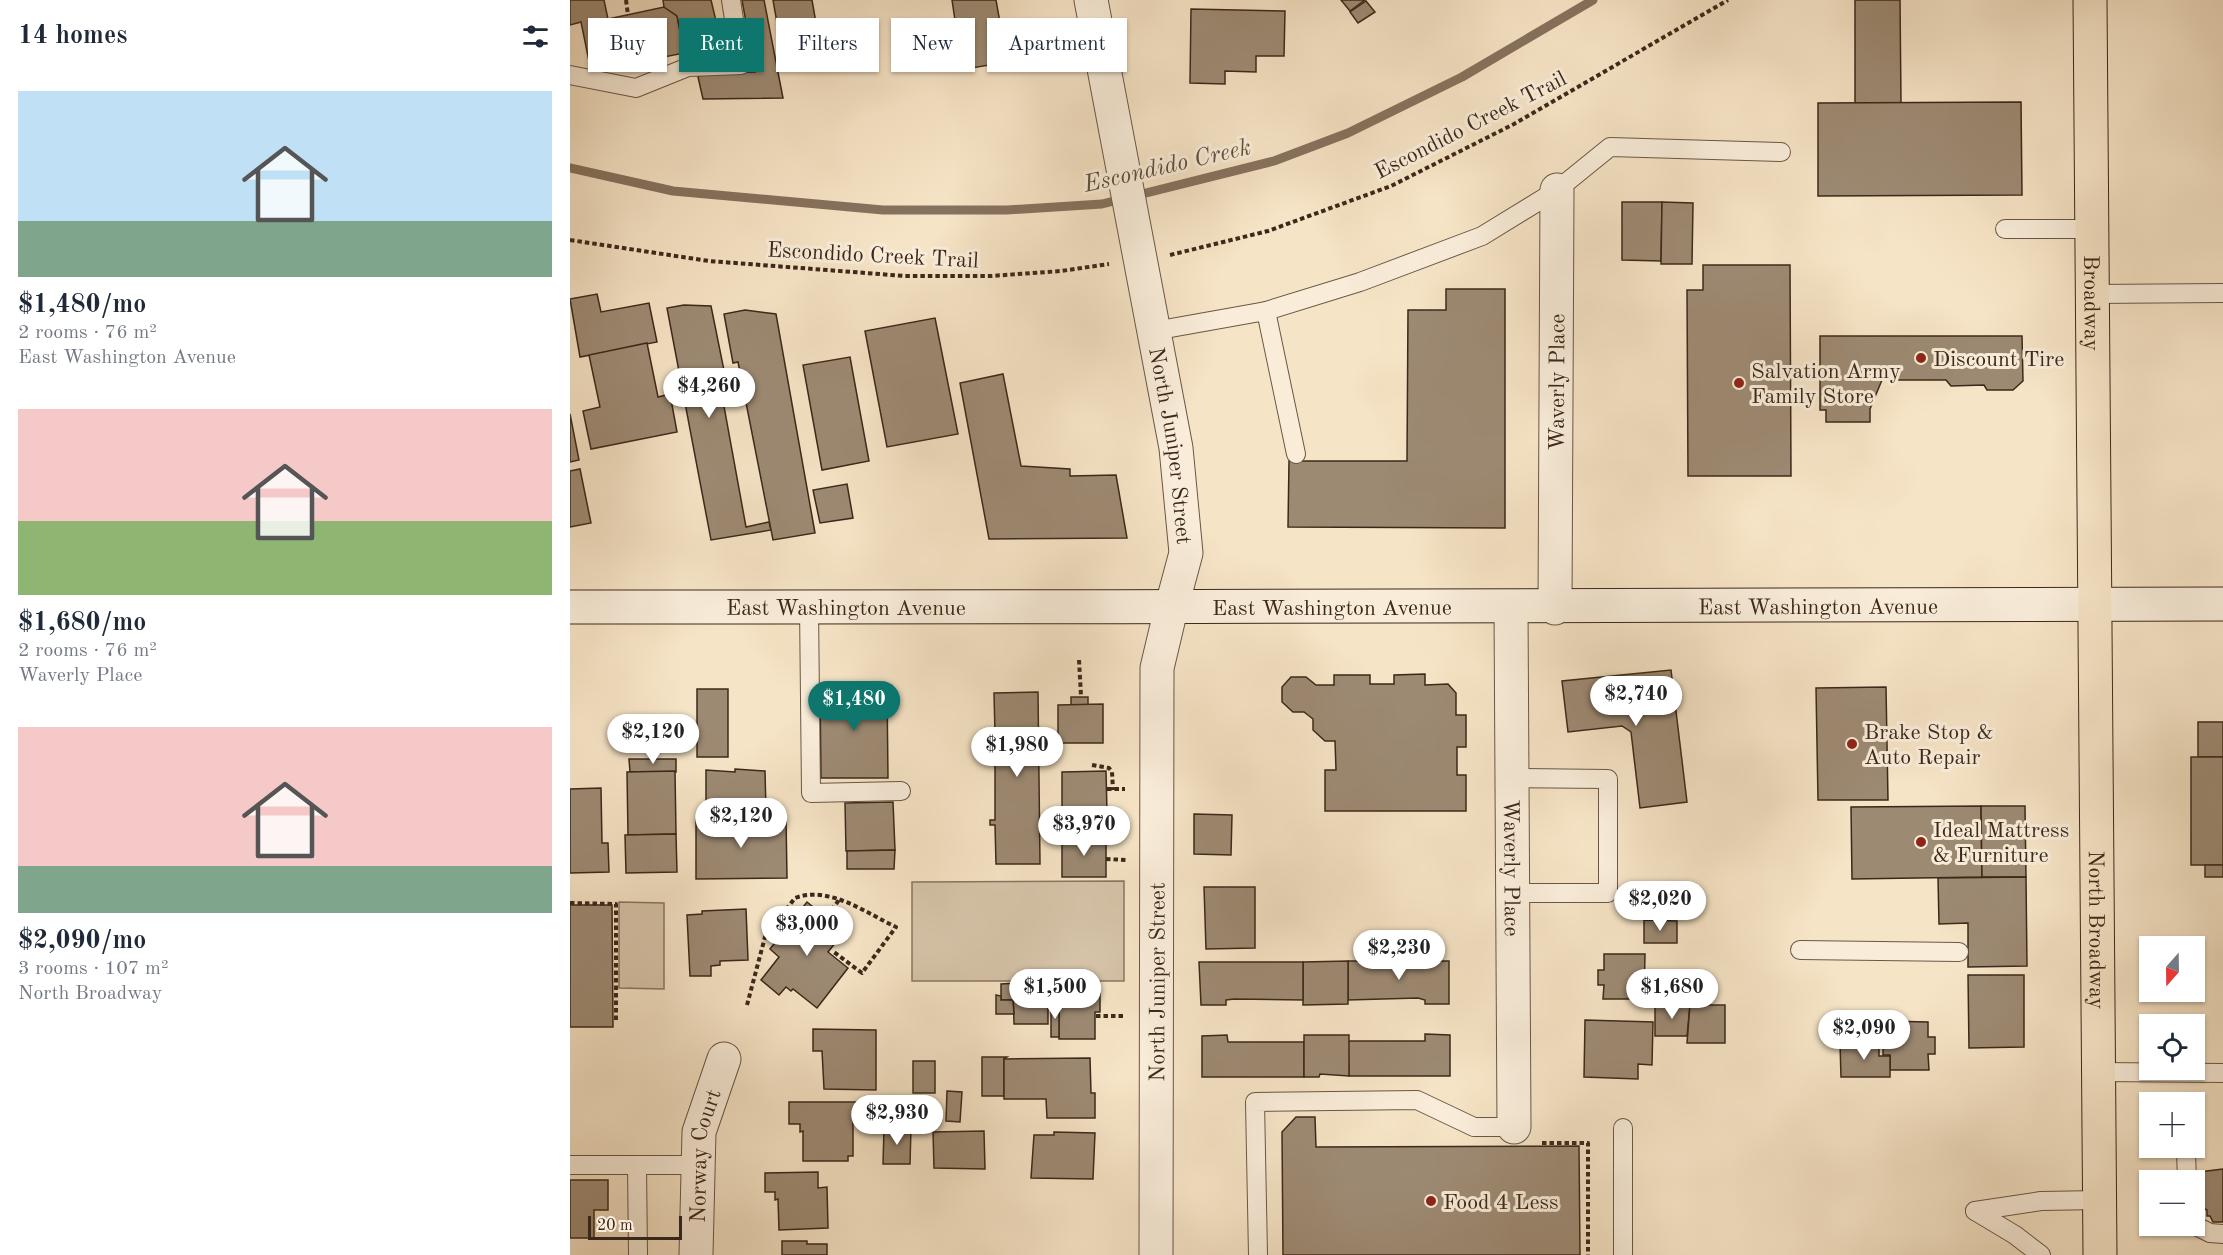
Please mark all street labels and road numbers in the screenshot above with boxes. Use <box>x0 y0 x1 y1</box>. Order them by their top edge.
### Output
street label: Escondido Creek Trail <box>1371 68 1570 184</box>
street label: Escondido Creek Trail <box>766 239 979 273</box>
street label: Broadway <box>2079 255 2102 351</box>
street label: Waverly Place <box>1547 313 1569 451</box>
street label: North Juniper Street <box>1144 345 1194 545</box>
street label: East Washington Avenue <box>1698 597 1938 619</box>
street label: East Washington Avenue <box>726 598 966 620</box>
street label: East Washington Avenue <box>1212 598 1452 620</box>
street label: Waverly Place <box>1499 799 1522 937</box>
street label: North Broadway <box>2084 850 2107 1010</box>
street label: North Juniper Street <box>1147 882 1170 1082</box>
street label: Norway Court <box>688 1087 726 1223</box>

